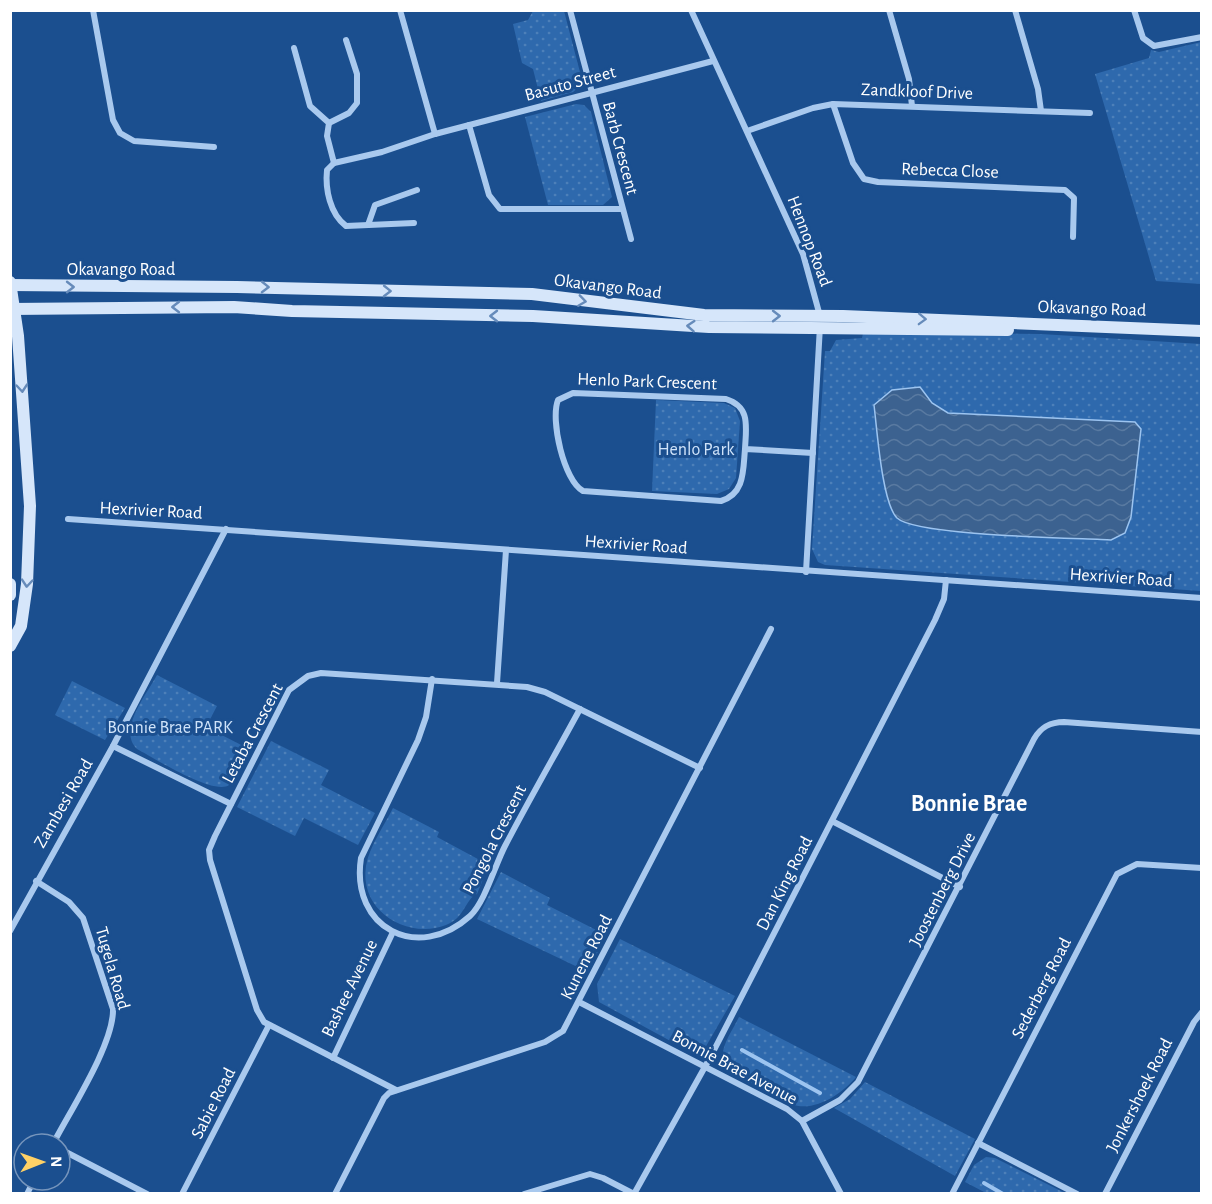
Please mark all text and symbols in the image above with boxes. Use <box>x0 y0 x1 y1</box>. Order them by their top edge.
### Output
street label: Basuto Street <box>523 63 618 105</box>
street label: Zandkloof Drive <box>861 81 973 103</box>
street label: Barb Crescent <box>599 100 641 197</box>
street label: Rebecca Close <box>901 160 999 182</box>
street label: Hennop Road <box>784 194 835 289</box>
street label: Okavango Road <box>67 261 175 279</box>
street label: Okavango Road <box>553 271 663 303</box>
one-way arrow <box>65 281 74 293</box>
one-way arrow <box>260 281 269 294</box>
one-way arrow <box>383 284 392 297</box>
one-way arrow <box>577 294 587 306</box>
street label: Okavango Road <box>1037 298 1146 320</box>
one-way arrow <box>171 301 180 313</box>
one-way arrow <box>490 310 499 322</box>
one-way arrow <box>772 310 781 322</box>
one-way arrow <box>918 313 927 325</box>
one-way arrow <box>687 320 696 333</box>
street label: Henlo Park Crescent <box>577 371 717 393</box>
one-way arrow <box>15 383 28 393</box>
park label: Henlo Park <box>658 441 735 459</box>
street label: Hexrivier Road <box>99 499 203 523</box>
street label: Hexrivier Road <box>584 532 688 558</box>
street label: Hexrivier Road <box>1069 565 1173 591</box>
one-way arrow <box>21 578 34 587</box>
street label: Letaba Crescent <box>219 680 287 786</box>
park label: Bonnie Brae PARK <box>107 719 233 737</box>
street label: Zambesi Road <box>31 756 97 851</box>
street label: Pongola Crescent <box>460 782 530 897</box>
district label: Bonnie Brae <box>911 792 1027 816</box>
street label: Joostenberg Drive <box>906 830 979 949</box>
street label: Dan King Road <box>753 833 816 933</box>
street label: Kunene Road <box>558 912 616 1003</box>
street label: Tugela Road <box>92 925 132 1012</box>
street label: Sederberg Road <box>1009 935 1075 1042</box>
street label: Bashee Avenue <box>319 937 381 1040</box>
street label: Bonnie Brae Avenue <box>669 1027 800 1109</box>
street label: Jonkershoek Road <box>1103 1036 1176 1155</box>
street label: Sabie Road <box>188 1065 239 1142</box>
north arrow <box>12 1132 72 1192</box>
text: N <box>48 1156 64 1167</box>

